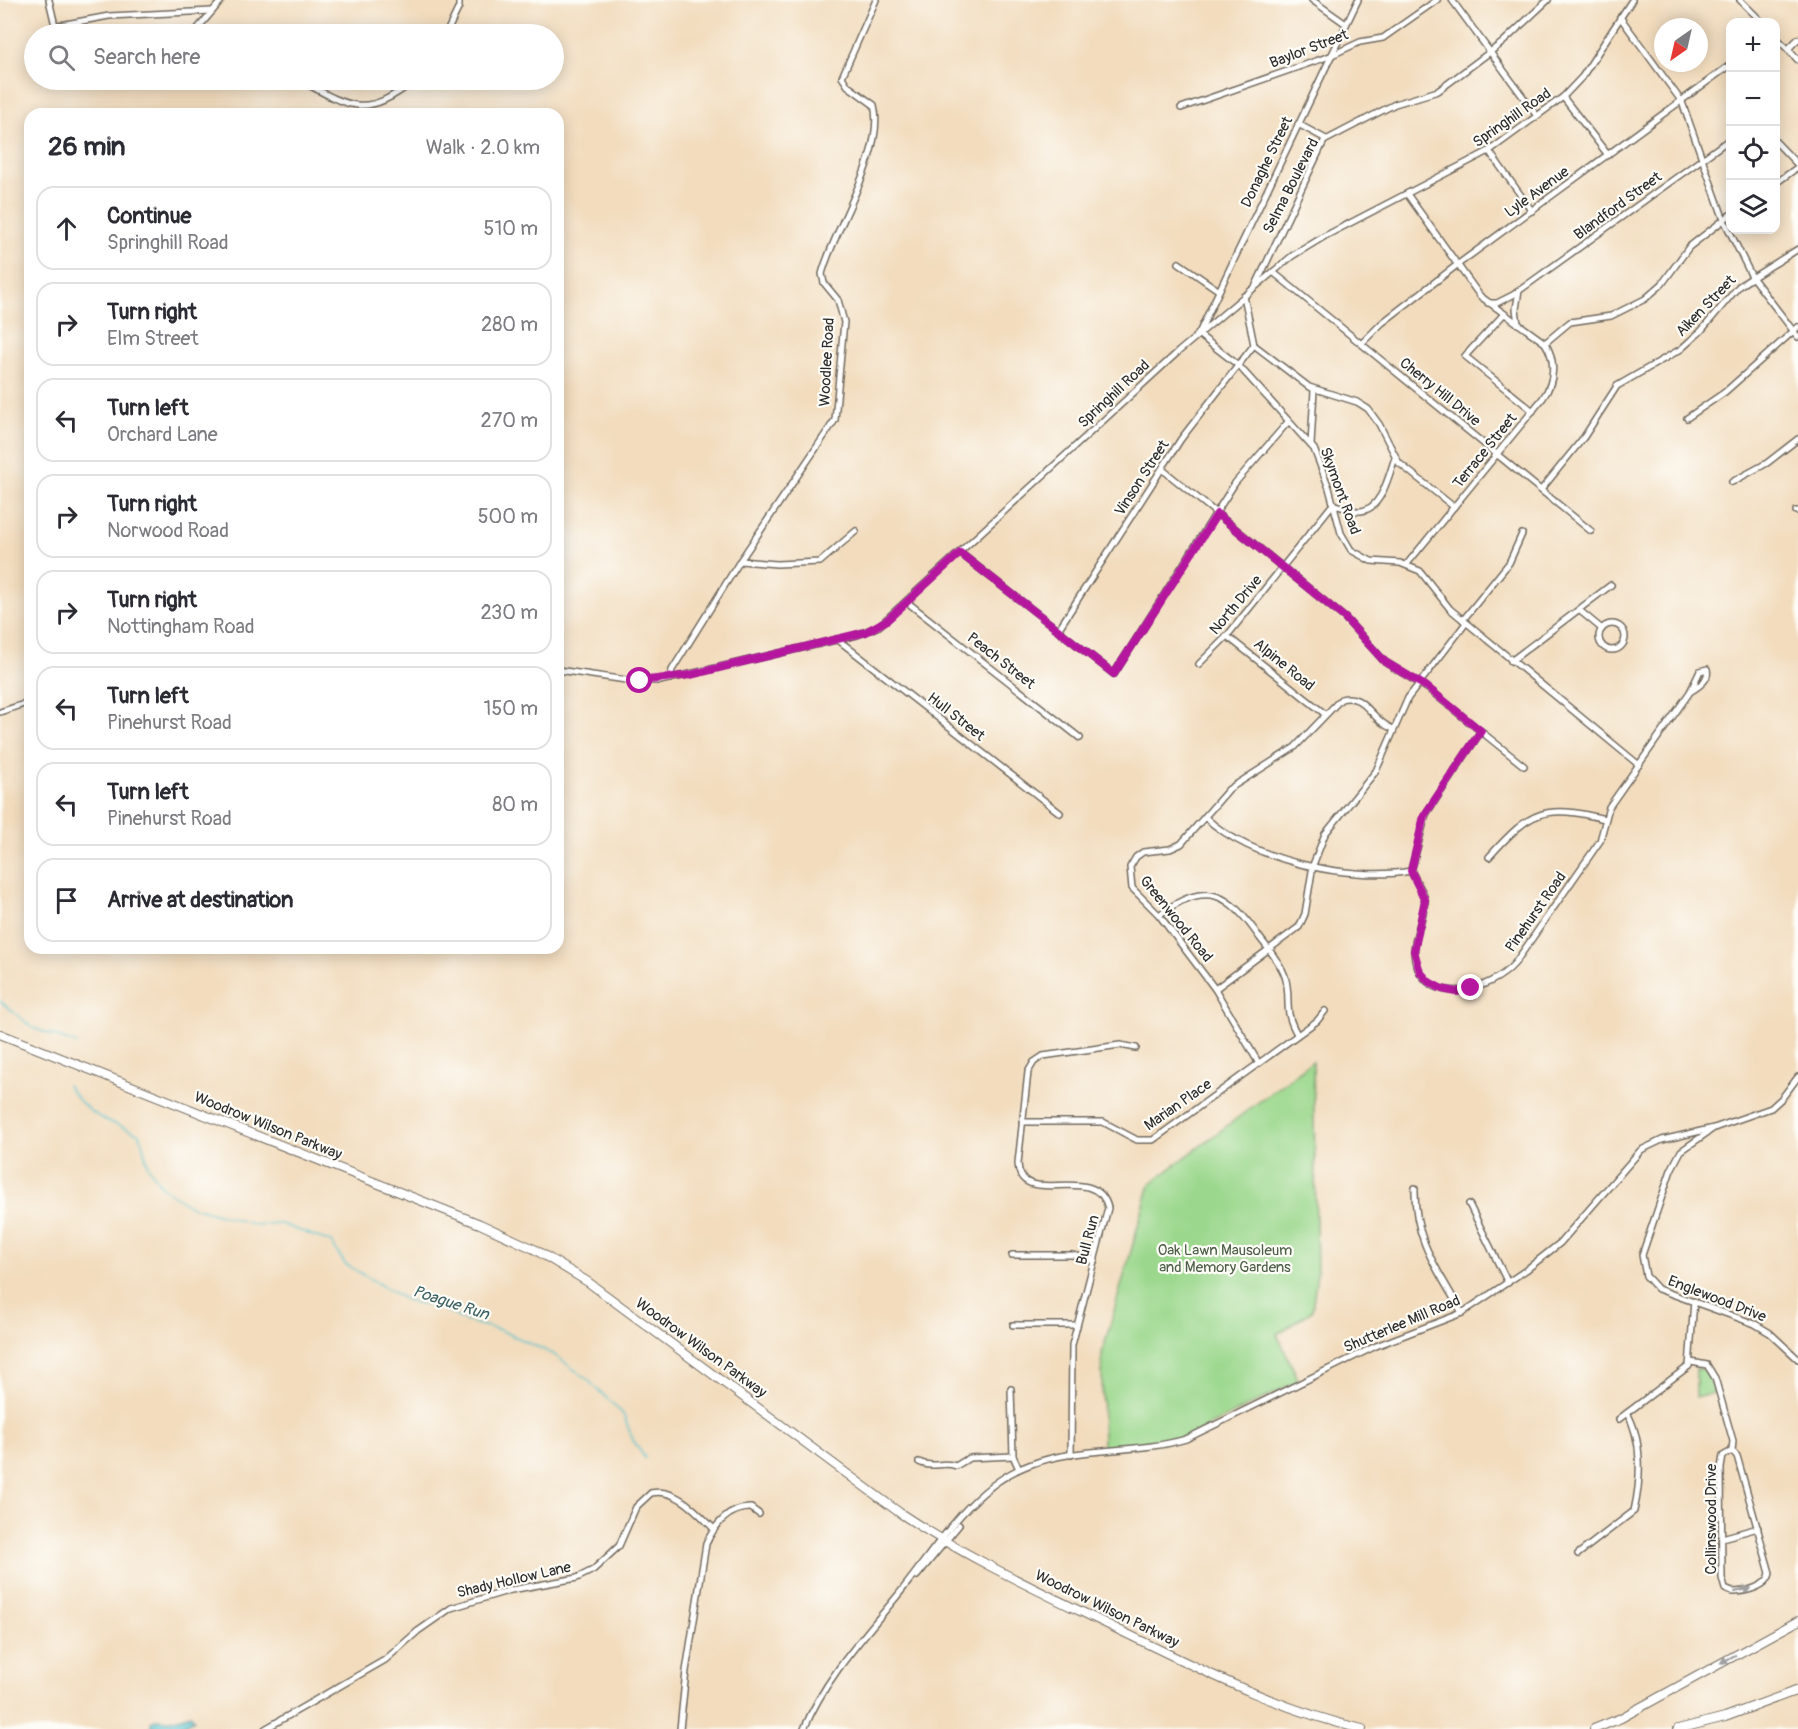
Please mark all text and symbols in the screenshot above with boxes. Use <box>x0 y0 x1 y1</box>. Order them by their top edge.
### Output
north arrow <box>1654 18 1708 72</box>
map controls <box>1726 18 1780 234</box>
button: + <box>1726 18 1780 72</box>
search box <box>24 24 564 90</box>
street label: Baylor Street <box>1267 25 1352 73</box>
icon: search <box>45 41 78 74</box>
text: Search here <box>93 43 200 71</box>
button: − <box>1726 72 1780 126</box>
street label: Springhill Road <box>1469 84 1555 152</box>
street label: Donaghe Street <box>1237 113 1298 211</box>
button: locate <box>1726 126 1780 180</box>
text: 26 min <box>48 131 125 163</box>
text: Walk · 2.0 km <box>426 135 540 160</box>
street label: Selma Boulevard <box>1259 135 1323 237</box>
street label: Lyle Avenue <box>1501 162 1573 222</box>
street label: Blandford Street <box>1570 167 1666 244</box>
button: layers <box>1726 180 1780 234</box>
text: Continue <box>107 202 191 230</box>
icon: ahead <box>50 212 83 245</box>
text: 510 m <box>484 216 538 241</box>
text: Springhill Road <box>107 230 229 255</box>
street label: Aiken Street <box>1672 271 1741 341</box>
text: Turn right <box>107 298 197 326</box>
icon: right <box>50 308 83 341</box>
text: 280 m <box>481 312 538 337</box>
street label: Woodlee Road <box>815 317 839 407</box>
text: Elm Street <box>107 326 199 351</box>
street label: Cherry Hill Drive <box>1396 354 1485 431</box>
street label: Springhill Road <box>1074 356 1154 432</box>
text: Turn left <box>107 394 189 422</box>
icon: left <box>50 404 83 437</box>
text: 270 m <box>480 408 538 433</box>
street label: Terrace Street <box>1449 409 1522 493</box>
text: Orchard Lane <box>107 422 218 447</box>
street label: Vinson Street <box>1110 436 1174 520</box>
street label: Skymont Road <box>1315 445 1365 537</box>
text: Turn right <box>107 490 197 518</box>
icon: right <box>50 500 83 533</box>
text: 500 m <box>478 504 538 529</box>
text: Norwood Road <box>107 518 229 543</box>
street label: North Drive <box>1206 571 1267 639</box>
text: Turn right <box>107 586 197 614</box>
icon: right <box>50 596 83 629</box>
text: 230 m <box>481 600 538 625</box>
text: Nottingham Road <box>107 614 255 639</box>
street label: Peach Street <box>963 629 1040 694</box>
street label: Alpine Road <box>1250 635 1318 695</box>
route start <box>626 667 652 693</box>
text: Turn left <box>107 682 189 710</box>
street label: Hull Street <box>923 689 989 746</box>
icon: left <box>50 692 83 725</box>
text: 150 m <box>484 696 538 721</box>
text: Pinehurst Road <box>107 710 232 735</box>
text: Turn left <box>107 778 189 806</box>
icon: left <box>50 788 83 821</box>
text: 80 m <box>492 792 538 817</box>
text: Pinehurst Road <box>107 806 232 831</box>
street label: Pinehurst Road <box>1501 868 1571 956</box>
street label: Greenwood Road <box>1135 872 1217 966</box>
icon: arrive <box>50 884 83 917</box>
text: Arrive at destination <box>107 886 293 914</box>
route end <box>1457 974 1483 1000</box>
street label: Marian Place <box>1141 1075 1216 1135</box>
street label: Woodrow Wilson Parkway <box>191 1088 345 1165</box>
street label: Bull Run <box>1072 1213 1104 1267</box>
park label: Oak Lawn Mausoleum and Memory Gardens <box>1158 1241 1292 1277</box>
street label: Englewood Drive <box>1665 1272 1769 1327</box>
water label: Poague Run <box>410 1281 492 1325</box>
street label: Shutterlee Mill Road <box>1341 1291 1463 1357</box>
street label: Woodrow Wilson Parkway <box>632 1294 771 1402</box>
street label: Collinswood Drive <box>1702 1463 1721 1574</box>
street label: Shady Hollow Lane <box>455 1557 574 1602</box>
street label: Woodrow Wilson Parkway <box>1032 1566 1183 1652</box>
one-way arrow <box>1734 1584 1752 1594</box>
one-way arrow <box>1720 1654 1737 1664</box>

